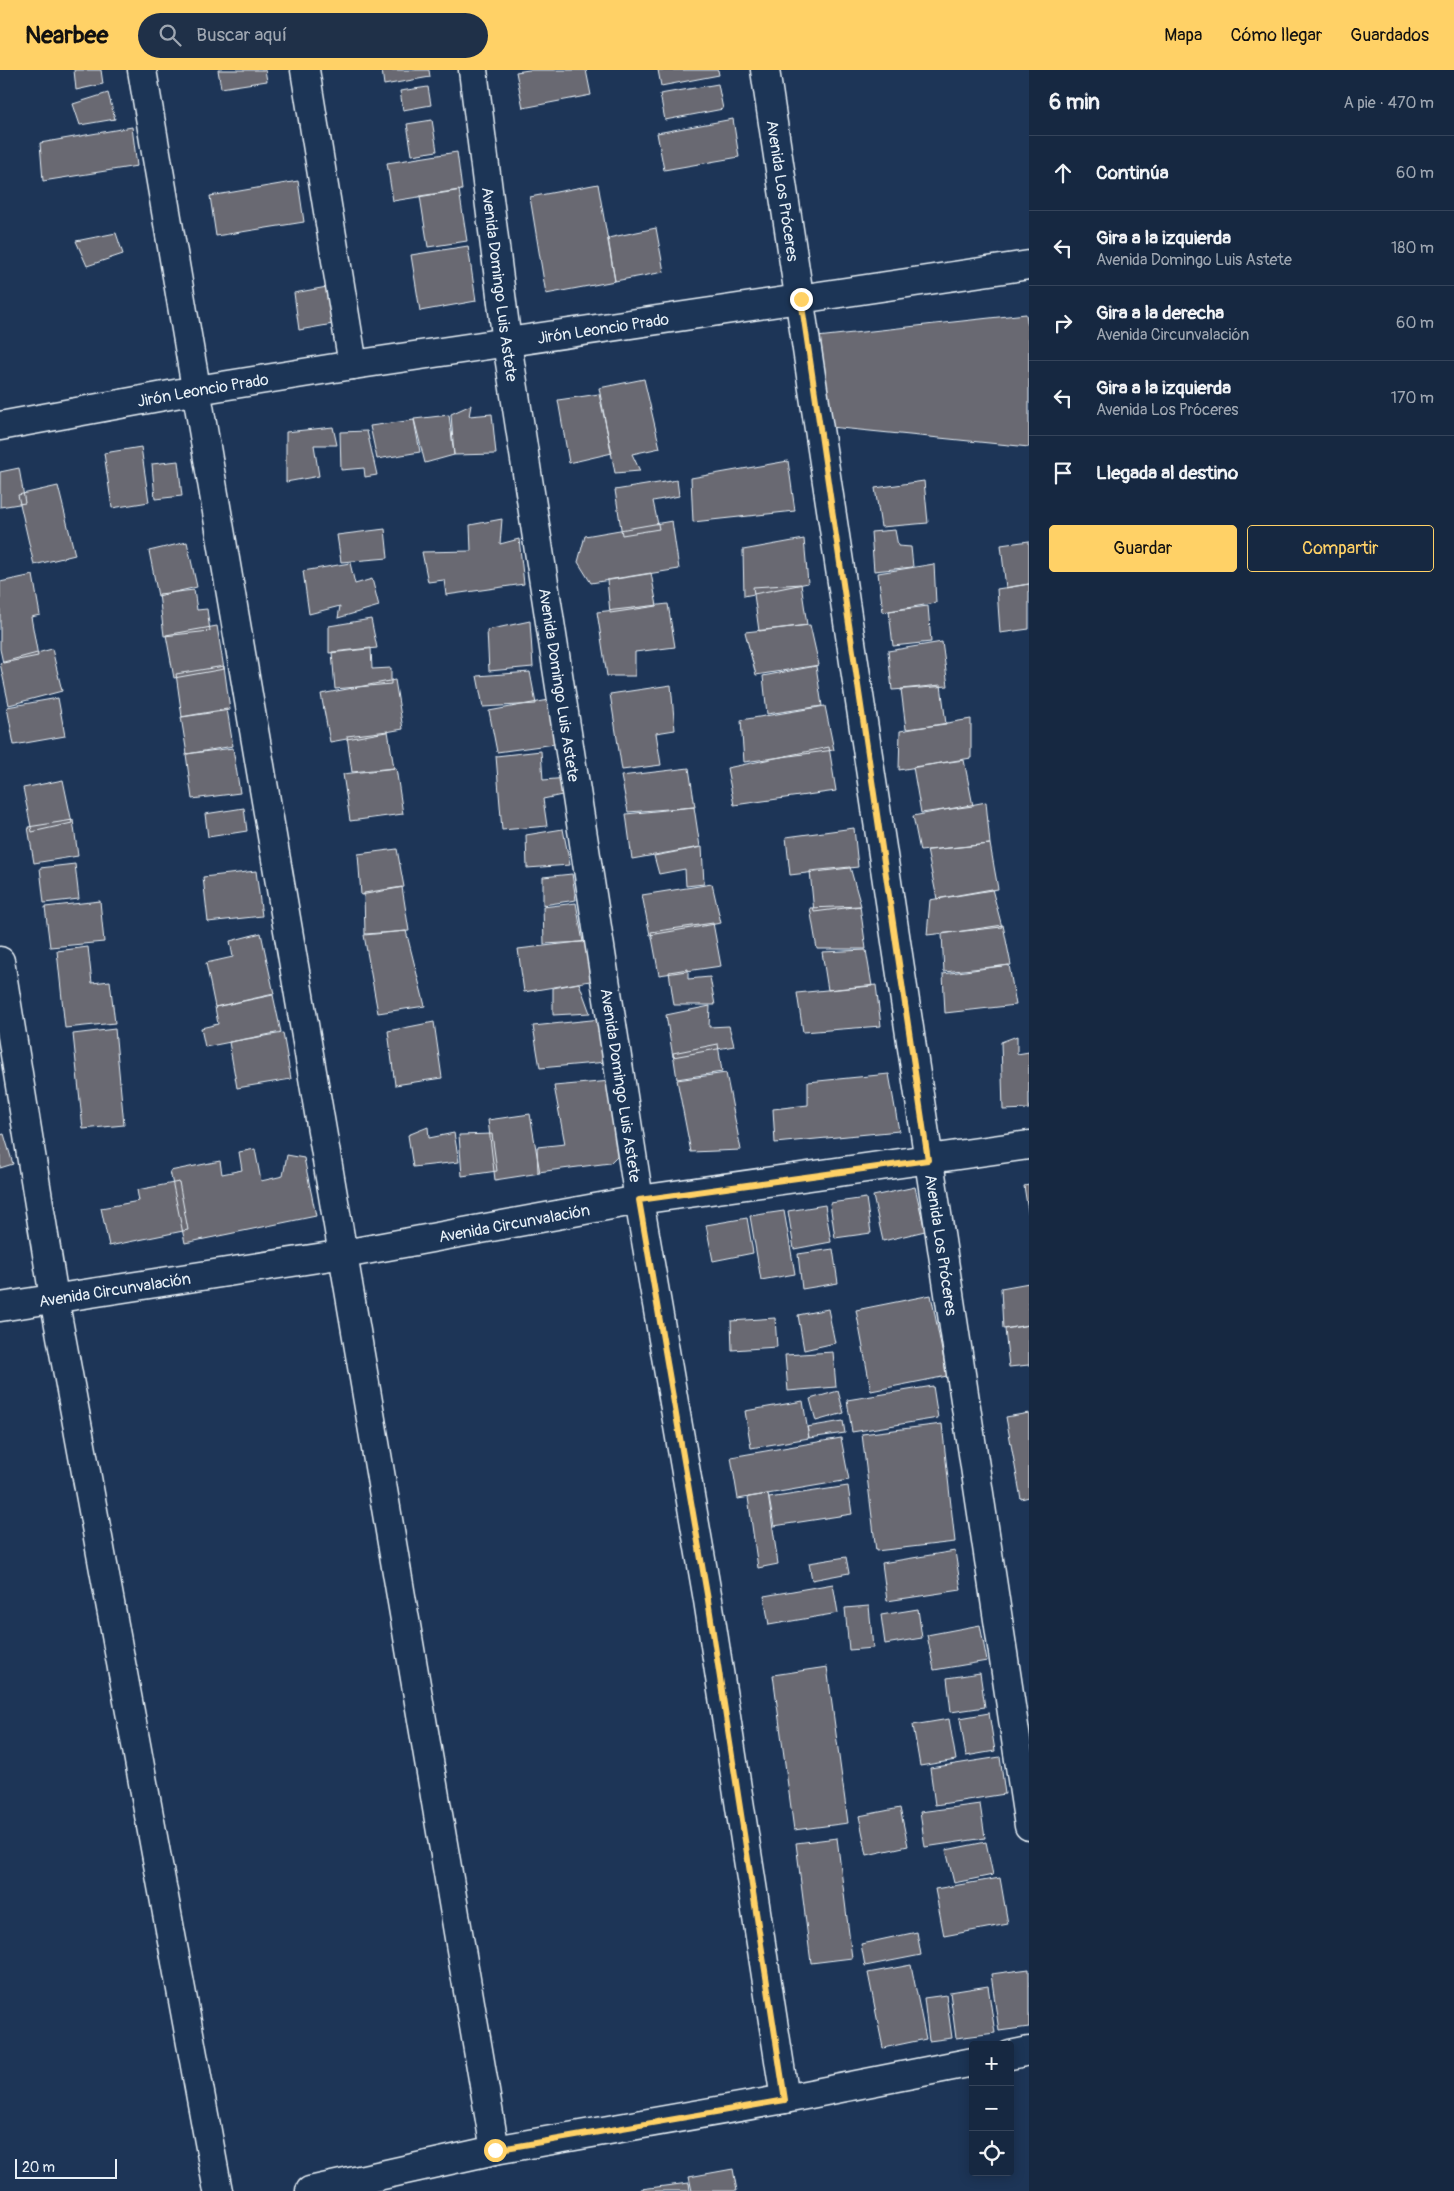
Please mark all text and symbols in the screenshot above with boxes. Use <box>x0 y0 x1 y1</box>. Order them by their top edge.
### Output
search box <box>138 13 488 58</box>
text: Nearbee <box>25 21 108 50</box>
icon: search <box>156 21 184 49</box>
text: Buscar aquí <box>196 23 287 47</box>
text: Mapa <box>1164 24 1202 47</box>
text: Cómo llegar <box>1230 24 1322 47</box>
text: Guardados <box>1350 24 1429 47</box>
text: 6 min <box>1049 89 1100 116</box>
text: A pie · 470 m <box>1343 93 1434 113</box>
street label: Avenida Los Próceres <box>762 119 803 263</box>
icon: ahead <box>1049 159 1077 187</box>
text: Continúa <box>1096 161 1169 185</box>
text: 60 m <box>1396 163 1434 183</box>
street label: Avenida Domingo Luis Astete <box>477 186 522 383</box>
text: Gira a la izquierda <box>1096 226 1231 250</box>
icon: left <box>1049 234 1077 262</box>
text: 180 m <box>1391 238 1434 258</box>
text: Avenida Domingo Luis Astete <box>1096 250 1292 270</box>
route end <box>790 288 813 311</box>
text: Gira a la derecha <box>1096 301 1224 325</box>
street label: Jirón Leoncio Prado <box>536 309 671 349</box>
icon: right <box>1049 309 1077 337</box>
text: 60 m <box>1396 313 1434 333</box>
text: Avenida Circunvalación <box>1096 325 1249 345</box>
street label: Jirón Leoncio Prado <box>136 370 270 412</box>
text: Gira a la izquierda <box>1096 376 1231 400</box>
icon: left <box>1049 384 1077 412</box>
text: 170 m <box>1391 388 1434 408</box>
text: Avenida Los Próceres <box>1096 400 1239 420</box>
icon: arrive <box>1049 459 1077 487</box>
text: Llegada al destino <box>1096 461 1238 485</box>
button: Guardar <box>1049 525 1237 572</box>
button: Compartir <box>1247 525 1434 572</box>
street label: Avenida Domingo Luis Astete <box>534 587 583 784</box>
street label: Avenida Domingo Luis Astete <box>596 987 645 1184</box>
street label: Avenida Los Próceres <box>920 1173 961 1317</box>
street label: Avenida Circunvalación <box>437 1200 592 1247</box>
street label: Avenida Circunvalación <box>37 1269 192 1312</box>
map controls <box>969 2041 1014 2176</box>
button: + <box>969 2041 1014 2086</box>
button: − <box>969 2086 1014 2131</box>
button: locate <box>969 2131 1014 2176</box>
route start <box>484 2139 507 2162</box>
scale bar <box>15 2156 118 2179</box>
text: 20 m <box>22 2159 55 2176</box>

